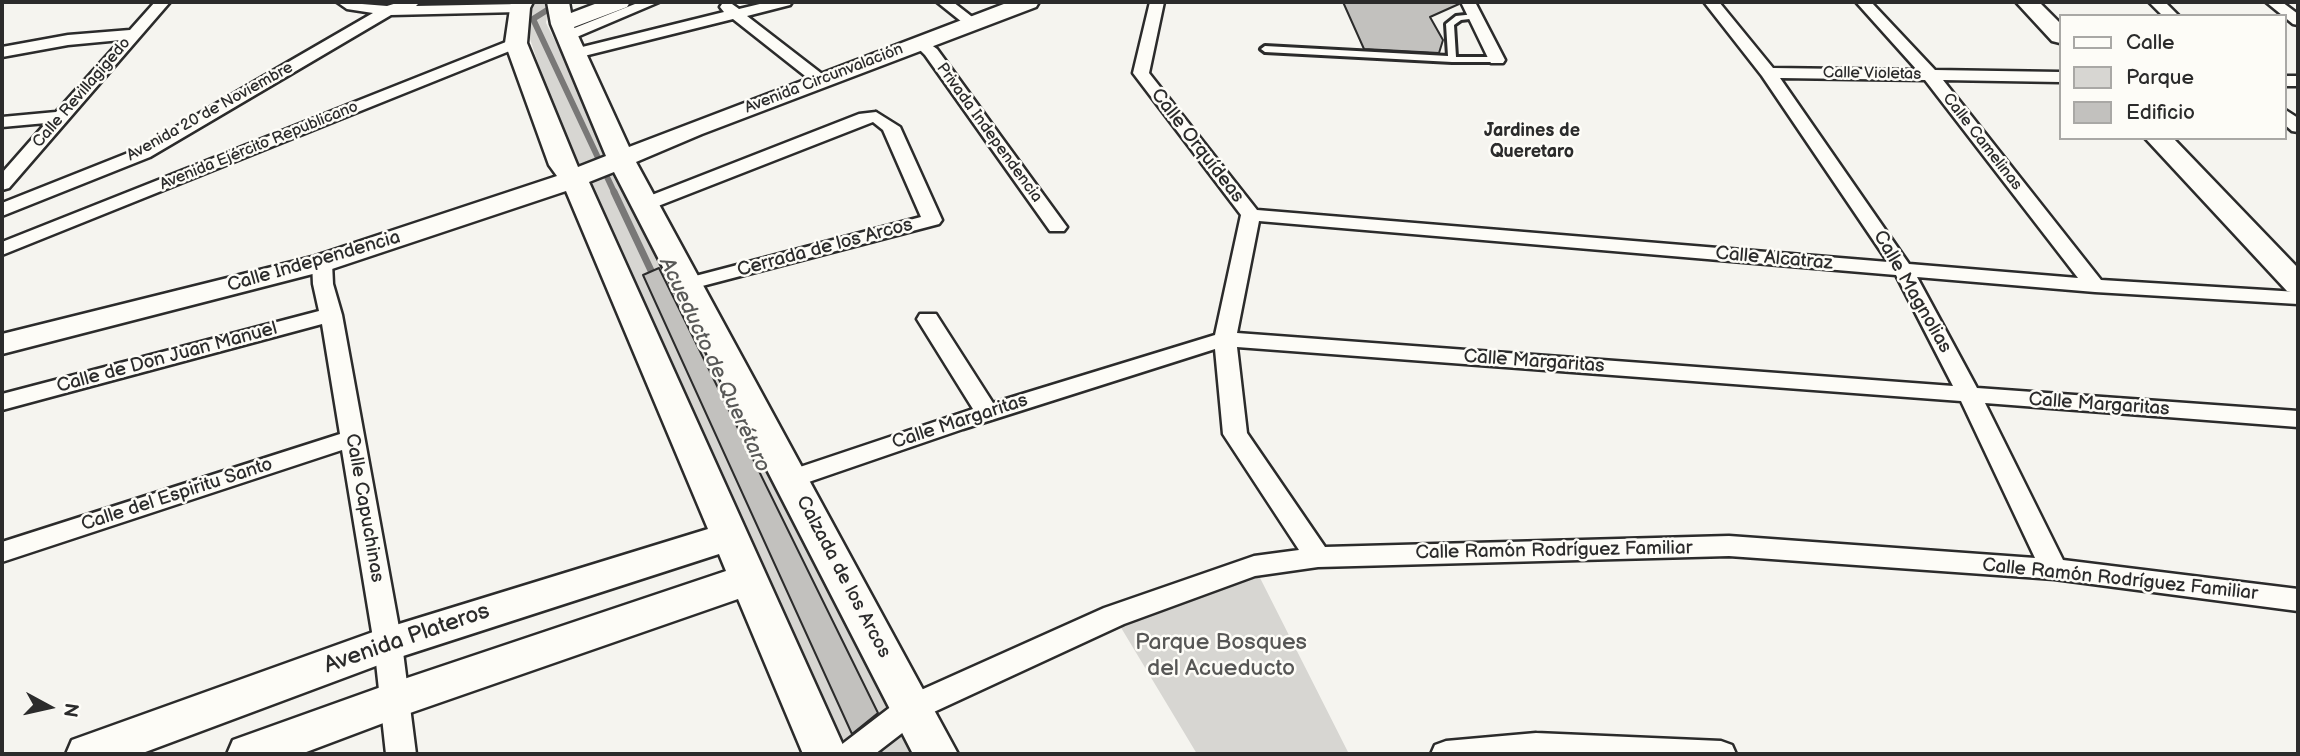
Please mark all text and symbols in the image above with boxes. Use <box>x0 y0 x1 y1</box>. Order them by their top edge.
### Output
legend <box>2058 14 2286 140</box>
text: Calle <box>2126 30 2175 55</box>
street label: Calle Revillagigedo <box>29 34 135 152</box>
street label: Avenida Circunvalación <box>742 40 906 118</box>
street label: Avenida 20 de Noviembre <box>124 58 296 166</box>
street label: Privada Independencia <box>932 60 1046 206</box>
street label: Calle Violetas <box>1823 64 1921 84</box>
text: Parque <box>2126 65 2194 90</box>
street label: Calle Orquídeas <box>1145 84 1249 208</box>
street label: Calle Camelinas <box>1938 90 2026 194</box>
street label: Avenida Ejército Republicano <box>157 97 361 195</box>
text: Edificio <box>2126 100 2195 125</box>
district label: Jardines de Queretaro <box>1484 120 1580 162</box>
street label: Cerrada de los Arcos <box>735 214 915 282</box>
street label: Calle Independencia <box>225 226 403 298</box>
street label: Calle Magnolias <box>1868 227 1956 357</box>
street label: Calle Alcatraz <box>1714 243 1834 275</box>
water label: Acueducto de Querétaro <box>653 254 775 476</box>
street label: Calle de Don Juan Manuel <box>54 318 280 398</box>
street label: Calle Margaritas <box>1463 346 1605 378</box>
street label: Calle Margaritas <box>889 389 1031 455</box>
street label: Calle Margaritas <box>2028 389 2170 421</box>
street label: Calle Capuchinas <box>340 432 388 584</box>
street label: Calle del Espiritu Santo <box>79 453 275 537</box>
street label: Calzada de los Arcos <box>791 492 895 662</box>
street label: Calle Ramón Rodríguez Familiar <box>1415 537 1693 565</box>
street label: Calle Ramón Rodríguez Familiar <box>1981 554 2259 606</box>
street label: Avenida Plateros <box>321 598 493 680</box>
park label: Parque Bosques del Acueducto <box>1135 629 1307 683</box>
north arrow <box>14 672 84 742</box>
text: N <box>58 701 83 719</box>

